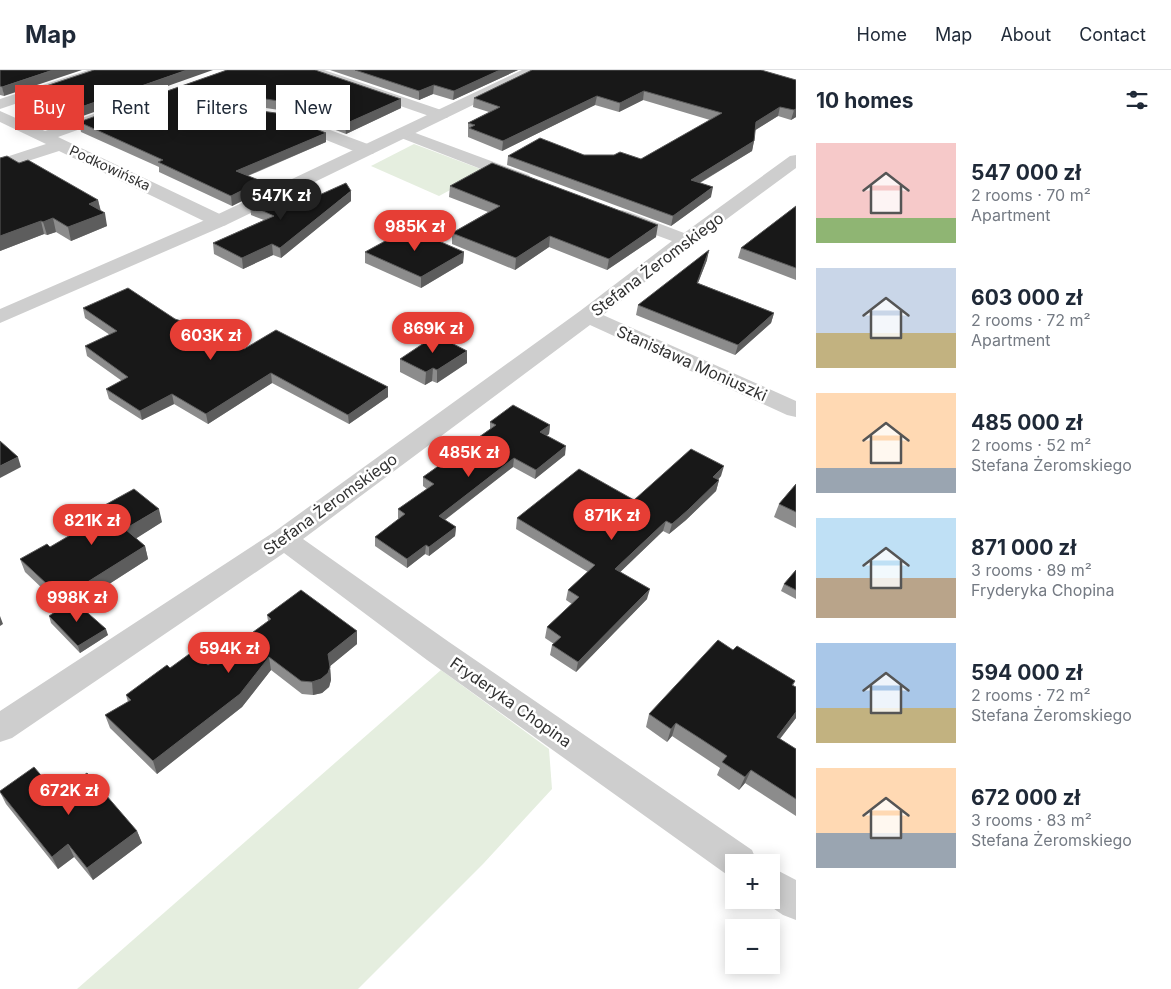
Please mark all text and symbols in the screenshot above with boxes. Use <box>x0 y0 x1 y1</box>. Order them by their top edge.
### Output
text: Map <box>25 20 76 49</box>
text: Home <box>857 24 907 45</box>
text: Map <box>935 24 972 45</box>
text: About <box>1000 24 1051 45</box>
text: Contact <box>1079 24 1146 45</box>
chip: Buy <box>15 85 84 130</box>
chip: Rent <box>94 85 168 130</box>
chip: Filters <box>178 85 266 130</box>
chip: New <box>276 85 350 130</box>
icon: filters <box>1123 86 1151 114</box>
text: 10 homes <box>816 88 914 113</box>
street label: Podkowińska <box>67 141 153 194</box>
text: 547 000 zł <box>971 160 1081 185</box>
icon: home <box>856 163 916 223</box>
pin: 547K zł <box>235 178 327 221</box>
text: 547K zł <box>251 185 311 205</box>
text: 2 rooms · 70 m² <box>971 185 1091 205</box>
text: Apartment <box>971 205 1051 225</box>
street label: Stefana Żeromskiego <box>587 208 727 320</box>
pin: 985K zł <box>369 210 461 252</box>
text: 985K zł <box>385 216 445 236</box>
text: 603 000 zł <box>971 285 1083 310</box>
icon: home <box>856 288 916 348</box>
text: 2 rooms · 72 m² <box>971 310 1091 330</box>
pin: 869K zł <box>387 312 479 354</box>
pin: 603K zł <box>165 318 257 361</box>
text: 869K zł <box>403 318 463 338</box>
street label: Stanisława Moniuszki <box>614 321 770 405</box>
text: 603K zł <box>181 325 241 345</box>
text: Apartment <box>971 330 1051 350</box>
text: 485 000 zł <box>971 410 1082 435</box>
icon: home <box>856 413 916 473</box>
text: 2 rooms · 52 m² <box>971 435 1091 455</box>
pin: 485K zł <box>423 436 515 478</box>
text: 485K zł <box>439 442 499 462</box>
street label: Stefana Żeromskiego <box>259 449 401 559</box>
text: Stefana Żeromskiego <box>971 455 1132 475</box>
pin: 871K zł <box>566 498 658 541</box>
pin: 821K zł <box>46 504 138 546</box>
text: 871K zł <box>584 505 640 525</box>
text: 821K zł <box>64 510 120 530</box>
text: 871 000 zł <box>971 535 1076 560</box>
icon: home <box>856 538 916 598</box>
text: 3 rooms · 89 m² <box>971 560 1092 580</box>
pin: 998K zł <box>31 580 123 623</box>
text: Fryderyka Chopina <box>971 580 1115 600</box>
text: 998K zł <box>47 587 107 607</box>
pin: 594K zł <box>183 632 275 674</box>
text: 594K zł <box>199 638 259 658</box>
street label: Fryderyka Chopina <box>446 653 576 751</box>
text: 594 000 zł <box>971 660 1082 685</box>
icon: home <box>856 663 916 723</box>
text: 2 rooms · 72 m² <box>971 685 1091 705</box>
text: Stefana Żeromskiego <box>971 705 1132 725</box>
pin: 672K zł <box>23 774 115 816</box>
text: 672K zł <box>40 780 98 800</box>
text: 672 000 zł <box>971 785 1080 810</box>
icon: home <box>856 788 916 848</box>
text: 3 rooms · 83 m² <box>971 810 1092 830</box>
text: Stefana Żeromskiego <box>971 830 1132 850</box>
map controls <box>725 854 780 974</box>
button: + <box>725 854 780 909</box>
button: − <box>725 919 780 974</box>

